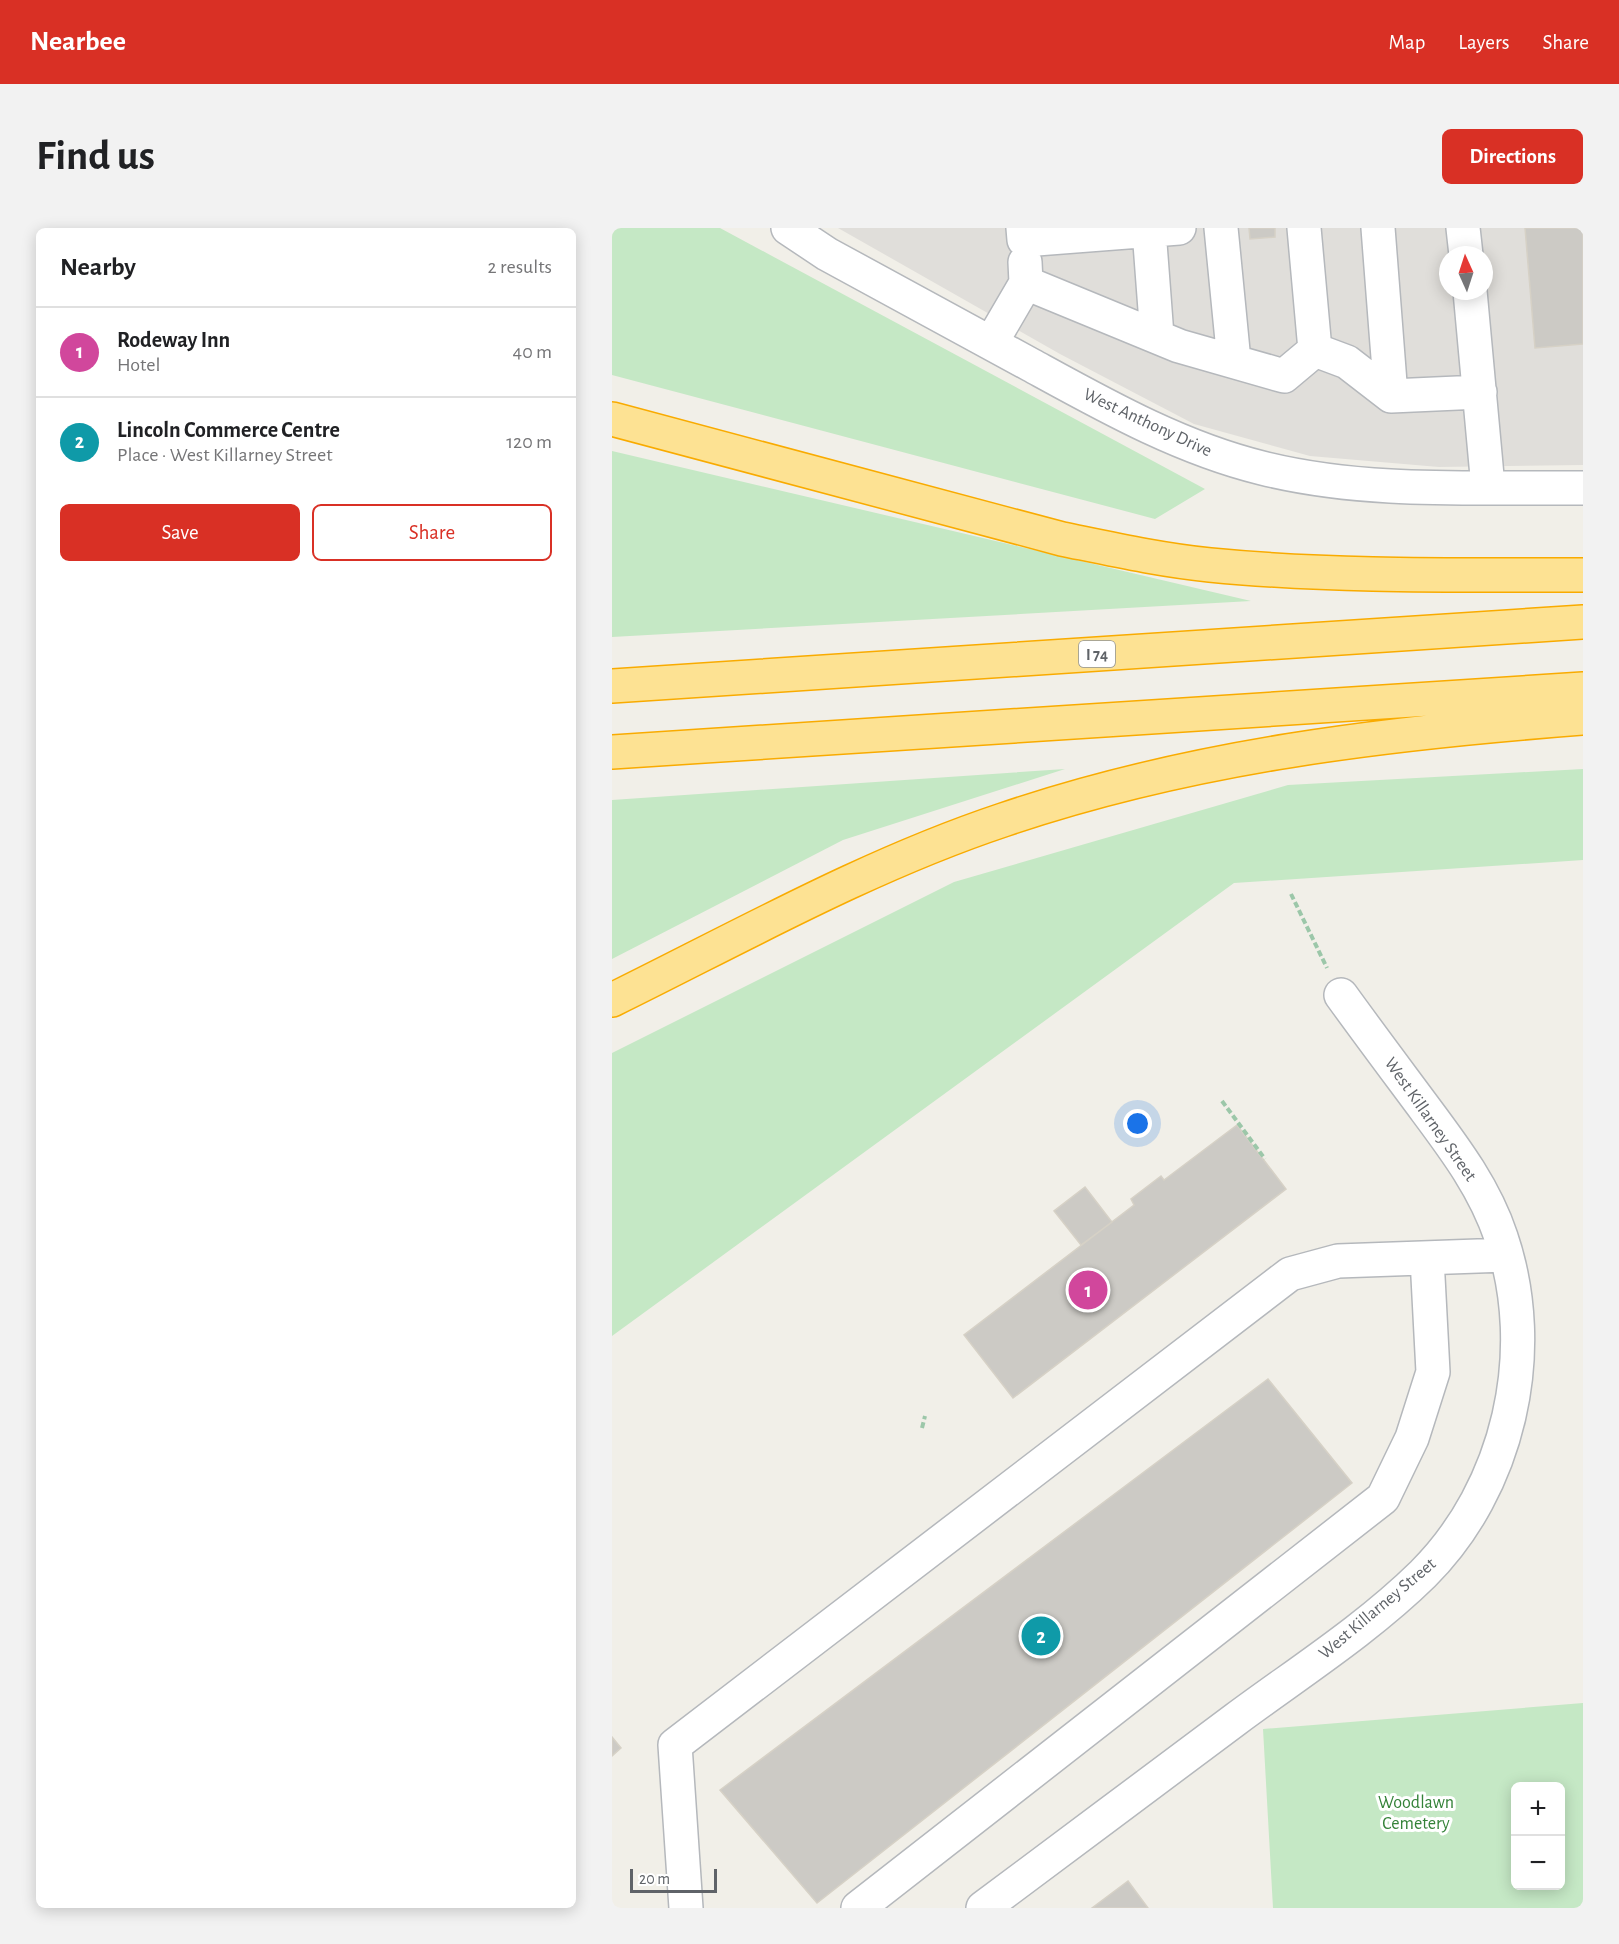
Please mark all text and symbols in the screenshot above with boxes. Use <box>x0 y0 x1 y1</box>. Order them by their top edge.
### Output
text: Nearbee <box>30 28 126 56</box>
text: Map <box>1389 32 1425 53</box>
text: Layers <box>1458 32 1509 53</box>
text: Share <box>1542 32 1589 53</box>
button: Directions <box>1442 129 1583 184</box>
text: Find us <box>36 135 155 177</box>
north arrow <box>1439 246 1493 300</box>
text: Nearby <box>60 254 136 280</box>
text: 2 results <box>488 257 552 277</box>
text: Rodeway Inn <box>117 329 230 351</box>
text: 1 <box>76 342 83 362</box>
text: 40 m <box>513 342 552 362</box>
text: Hotel <box>117 355 160 375</box>
street label: West Anthony Drive <box>1081 385 1214 460</box>
text: Lincoln Commerce Centre <box>117 419 340 441</box>
text: 2 <box>75 432 84 452</box>
text: 120 m <box>506 432 552 452</box>
text: Place · West Killarney Street <box>117 445 333 465</box>
button: Save <box>60 504 300 561</box>
button: Share <box>312 504 552 561</box>
road number: I 74 <box>1079 641 1115 667</box>
street label: West Killarney Street <box>1381 1054 1480 1185</box>
your location <box>1123 1109 1152 1138</box>
pin: 1 <box>1068 1268 1108 1312</box>
street label: West Killarney Street <box>1316 1555 1440 1663</box>
pin: 2 <box>1022 1614 1060 1658</box>
map controls <box>1511 1782 1565 1890</box>
button: + <box>1511 1782 1565 1836</box>
park label: Woodlawn Cemetery <box>1378 1794 1454 1833</box>
button: − <box>1511 1836 1565 1890</box>
scale bar <box>630 1866 717 1894</box>
text: 20 m <box>639 1871 670 1887</box>

